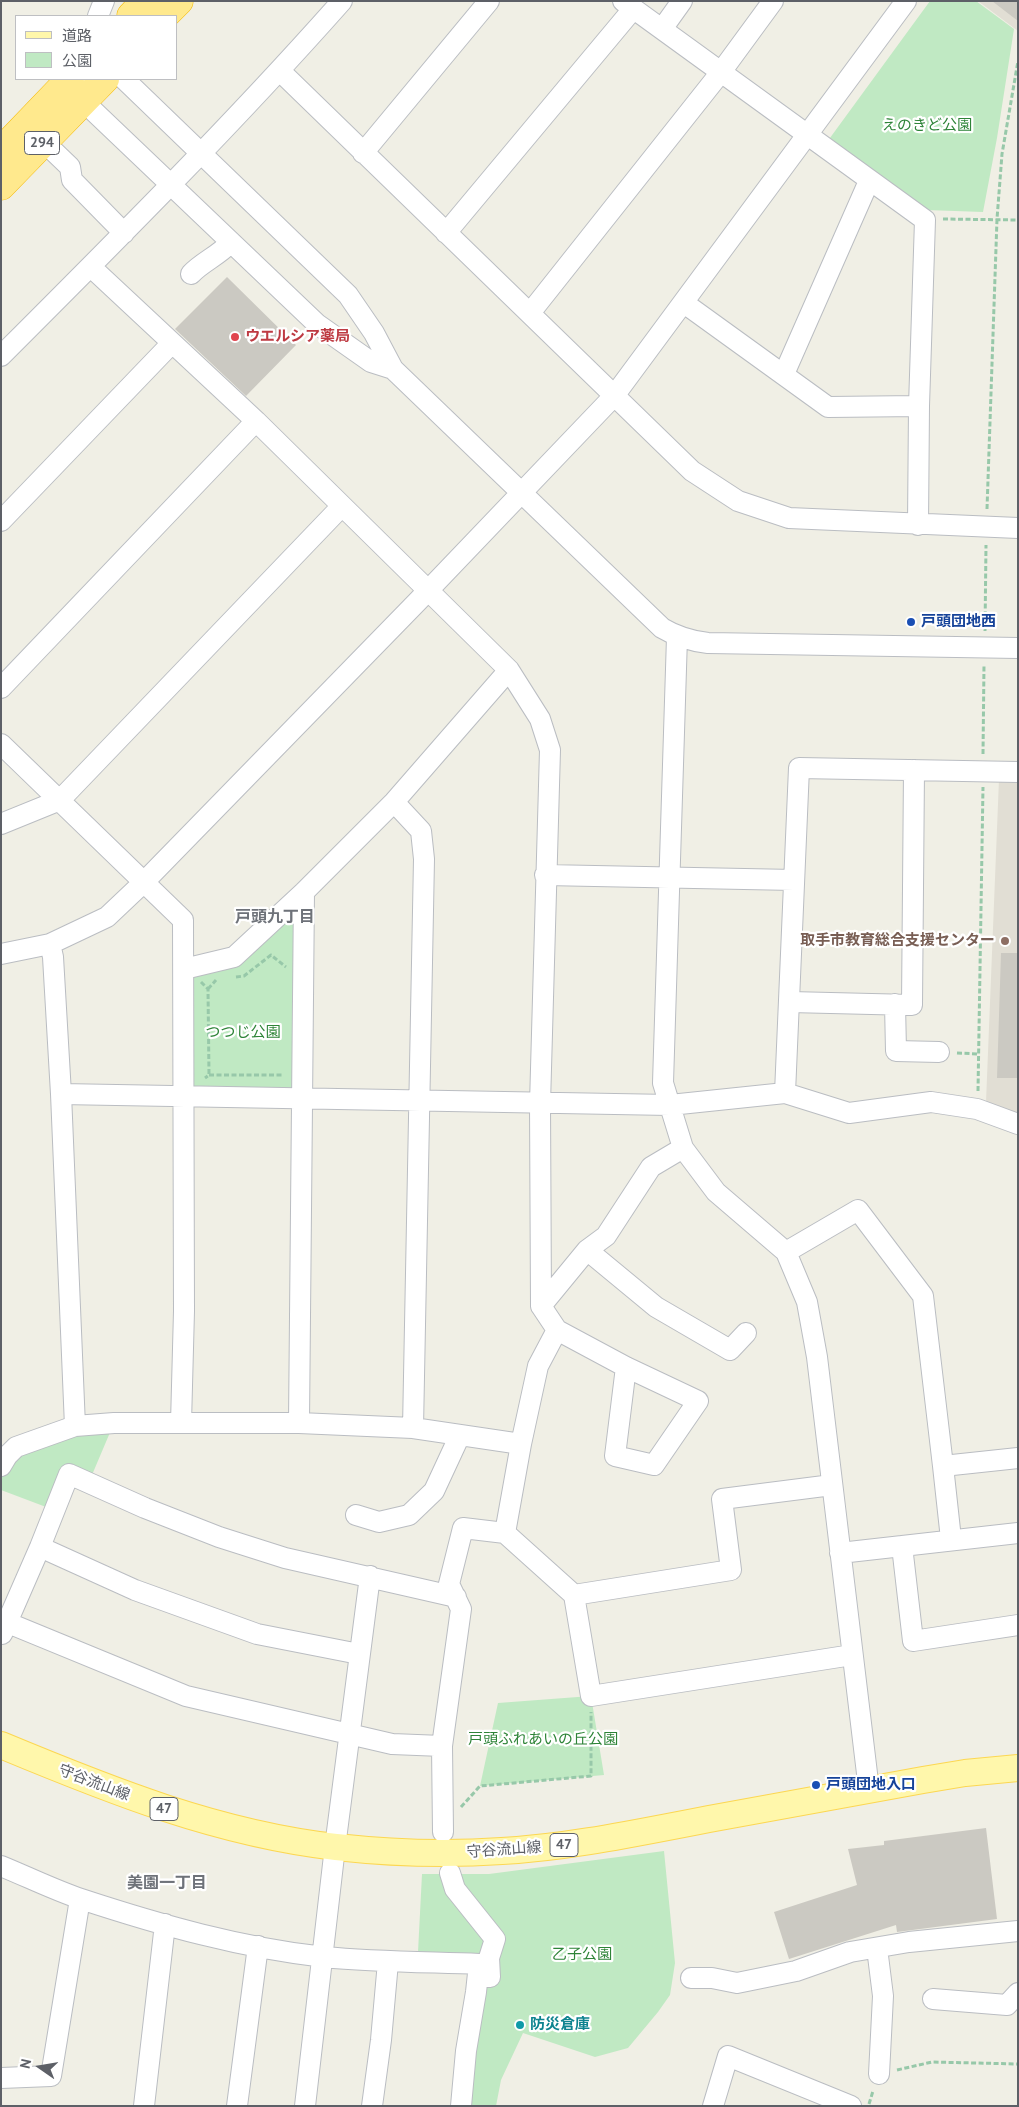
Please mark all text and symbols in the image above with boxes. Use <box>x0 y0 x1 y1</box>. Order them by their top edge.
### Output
legend <box>15 15 178 80</box>
text: 道路 <box>62 26 92 45</box>
text: 公園 <box>62 51 92 70</box>
park label: えのきど公園 <box>882 117 972 135</box>
road number: 294 <box>24 132 60 154</box>
place label: ウエルシア薬局 <box>245 328 350 346</box>
marker: ウエルシア薬局 <box>229 331 241 343</box>
place label: 戸頭団地西 <box>921 613 996 631</box>
marker: 戸頭団地西 <box>905 616 917 628</box>
district label: 戸頭九丁目 <box>235 907 315 927</box>
place label: 取手市教育総合支援センター <box>800 932 995 950</box>
marker: 取手市教育総合支援センター <box>999 935 1011 947</box>
park label: つつじ公園 <box>206 1024 280 1042</box>
park label: 戸頭ふれあいの丘公園 <box>468 1731 618 1749</box>
street label: 守谷流山線 <box>56 1761 132 1805</box>
place label: 戸頭団地入口 <box>826 1776 916 1794</box>
marker: 戸頭団地入口 <box>810 1779 822 1791</box>
road number: 47 <box>150 1798 178 1820</box>
road number: 47 <box>550 1834 578 1856</box>
street label: 守谷流山線 <box>466 1838 542 1862</box>
district label: 美園一丁目 <box>127 1873 207 1893</box>
park label: 乙子公園 <box>552 1946 612 1964</box>
place label: 防災倉庫 <box>530 2016 590 2034</box>
marker: 防災倉庫 <box>514 2019 526 2031</box>
north arrow <box>15 2042 65 2092</box>
text: N <box>16 2057 35 2070</box>

